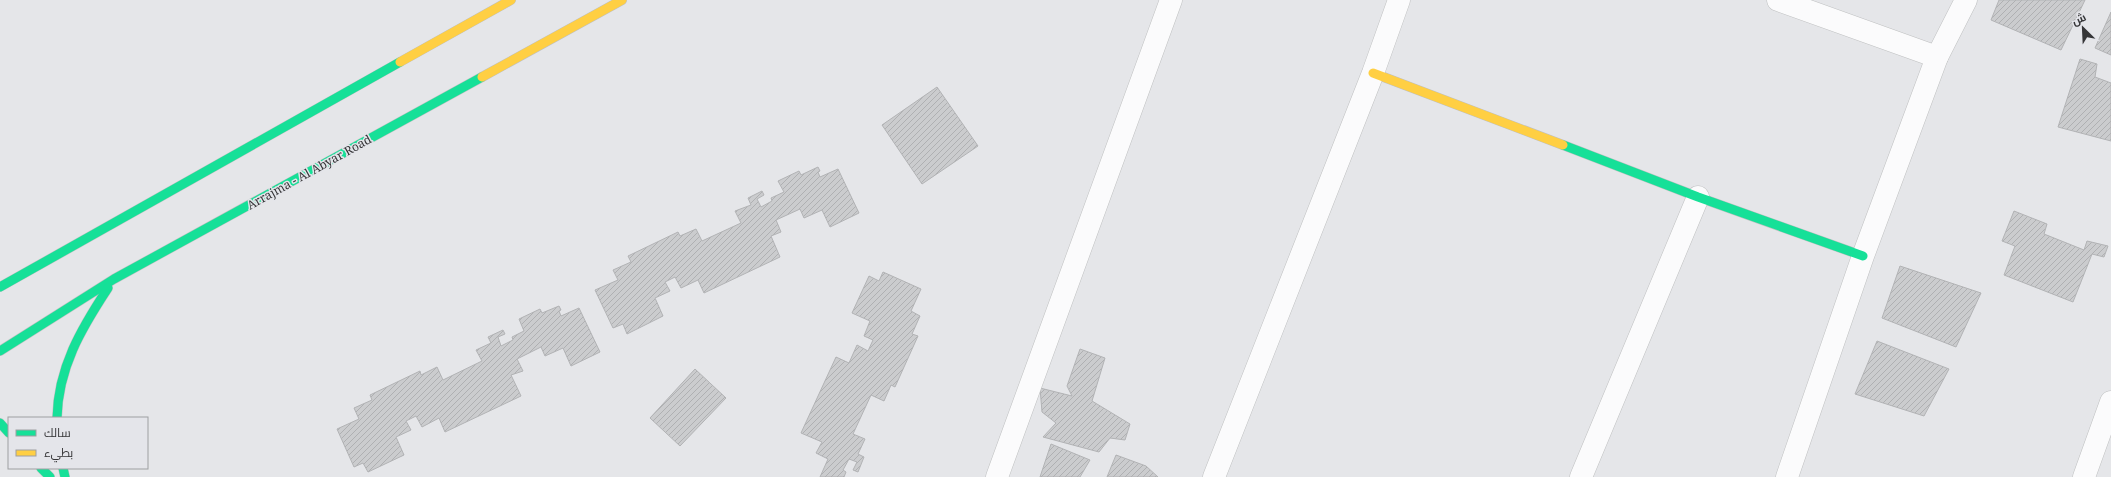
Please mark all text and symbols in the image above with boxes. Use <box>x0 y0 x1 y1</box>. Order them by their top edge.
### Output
north arrow <box>2063 8 2103 48</box>
text: ش <box>2069 9 2088 28</box>
street label: Arrajma - Al Abyar Road <box>244 130 375 213</box>
legend <box>8 417 148 469</box>
text: سالك <box>44 424 71 441</box>
text: بطيء <box>44 444 73 463</box>

